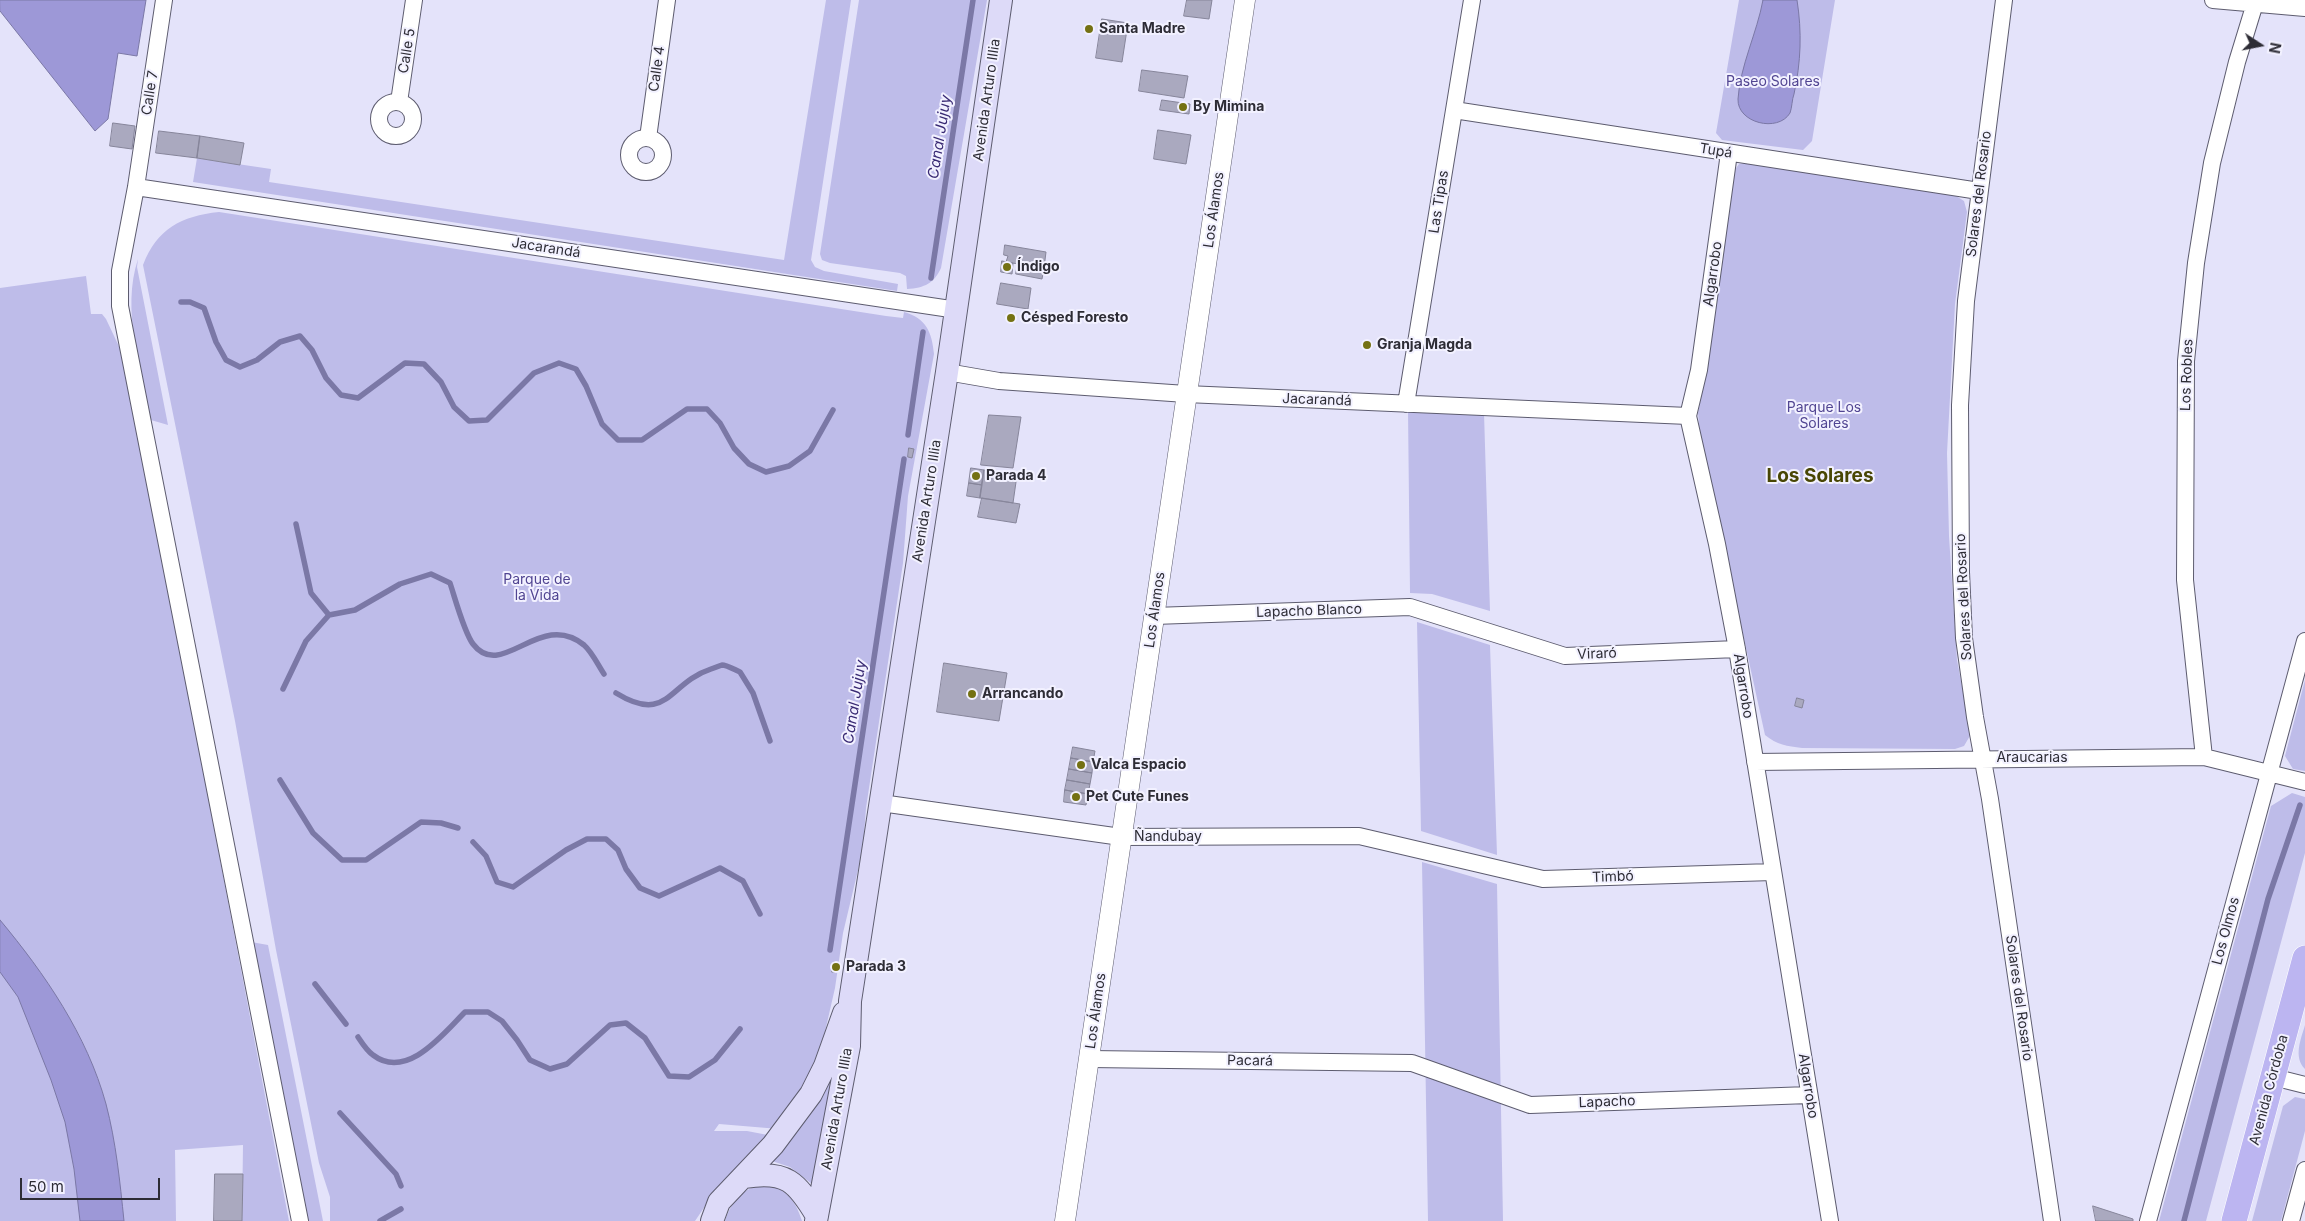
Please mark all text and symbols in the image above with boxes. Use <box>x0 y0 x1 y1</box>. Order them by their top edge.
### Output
north arrow <box>2235 20 2285 70</box>
place label: Santa Madre <box>1099 21 1185 37</box>
marker: Santa Madre <box>1083 23 1095 35</box>
street label: Calle 5 <box>395 27 419 75</box>
street label: Avenida Arturo Illia <box>970 38 1004 162</box>
text: N <box>2266 41 2285 55</box>
street label: Calle 4 <box>645 45 669 93</box>
street label: Calle 7 <box>138 70 162 116</box>
park label: Paseo Solares <box>1726 74 1820 90</box>
water label: Canal Jujuy <box>925 94 955 180</box>
place label: By Mimina <box>1193 99 1264 115</box>
marker: By Mimina <box>1177 101 1189 113</box>
street label: Solares del Rosario <box>1963 130 1995 258</box>
street label: Tupá <box>1698 140 1734 162</box>
street label: Las Tipas <box>1426 169 1452 235</box>
street label: Los Álamos <box>1200 171 1228 249</box>
street label: Jacarandá <box>510 234 582 262</box>
street label: Algarrobo <box>1700 240 1726 308</box>
place label: Índigo <box>1017 259 1060 275</box>
marker: Índigo <box>1001 261 1013 273</box>
place label: Césped Foresto <box>1021 310 1128 326</box>
marker: Césped Foresto <box>1005 312 1017 324</box>
place label: Granja Magda <box>1377 337 1472 353</box>
marker: Granja Magda <box>1361 339 1373 351</box>
street label: Los Robles <box>2177 339 2197 411</box>
street label: Jacarandá <box>1282 390 1352 410</box>
park label: Parque Los Solares <box>1787 400 1861 432</box>
street label: Avenida Arturo Illia <box>909 439 945 563</box>
district label: Los Solares <box>1766 465 1874 487</box>
place label: Parada 4 <box>986 468 1046 484</box>
marker: Parada 4 <box>970 470 982 482</box>
street label: Solares del Rosario <box>1952 533 1976 661</box>
street label: Los Álamos <box>1141 571 1169 649</box>
park label: Parque de la Vida <box>503 572 571 604</box>
street label: Lapacho Blanco <box>1256 601 1362 621</box>
street label: Viraró <box>1577 645 1617 663</box>
street label: Algarrobo <box>1730 652 1756 720</box>
water label: Canal Jujuy <box>840 659 870 745</box>
place label: Arrancando <box>982 686 1063 702</box>
marker: Arrancando <box>966 688 978 700</box>
street label: Araucarias <box>1996 750 2068 766</box>
place label: Valca Espacio <box>1091 757 1186 773</box>
marker: Valca Espacio <box>1075 759 1087 771</box>
place label: Pet Cute Funes <box>1086 789 1189 805</box>
marker: Pet Cute Funes <box>1070 791 1082 803</box>
street label: Ñandubay <box>1134 829 1202 845</box>
street label: Timbó <box>1592 868 1634 886</box>
street label: Los Olmos <box>2209 895 2243 967</box>
street label: Solares del Rosario <box>2002 934 2036 1062</box>
place label: Parada 3 <box>846 959 906 975</box>
marker: Parada 3 <box>830 961 842 973</box>
street label: Los Álamos <box>1082 972 1110 1050</box>
street label: Avenida Córdoba <box>2246 1033 2292 1147</box>
street label: Avenida Arturo Illia <box>818 1047 856 1171</box>
street label: Pacará <box>1227 1052 1273 1070</box>
street label: Algarrobo <box>1795 1052 1821 1120</box>
street label: Lapacho <box>1578 1093 1636 1111</box>
scale bar <box>22 1168 162 1200</box>
text: 50 m <box>28 1177 64 1196</box>

